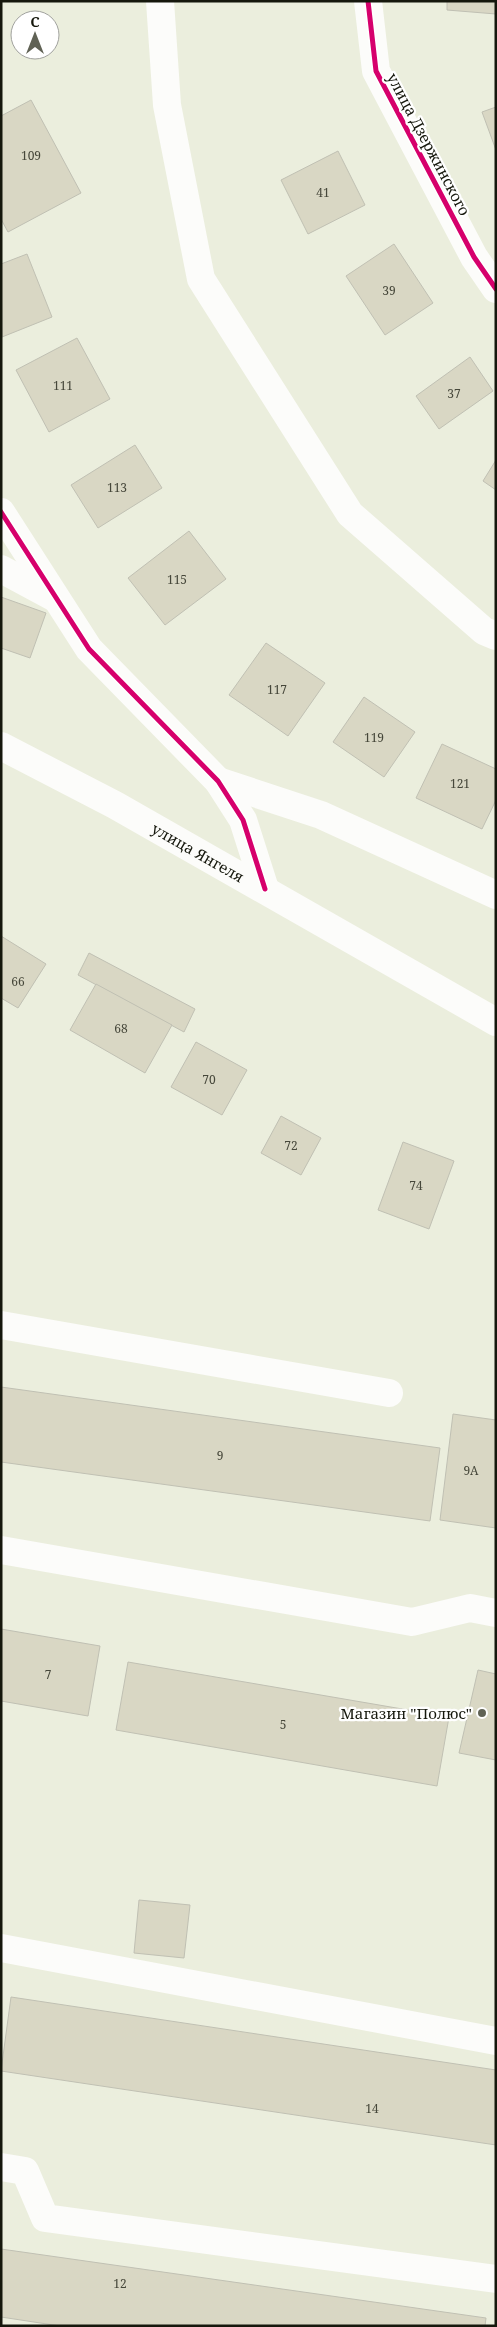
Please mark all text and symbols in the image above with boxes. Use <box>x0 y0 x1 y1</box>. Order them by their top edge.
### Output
north arrow <box>10 10 60 60</box>
text: С <box>30 12 40 31</box>
street label: улица Дзержинского <box>383 69 475 219</box>
house number: 109 <box>21 147 41 164</box>
house number: 41 <box>316 184 330 201</box>
house number: 39 <box>382 282 396 299</box>
house number: 111 <box>53 377 73 394</box>
house number: 37 <box>447 385 461 402</box>
house number: 113 <box>107 479 127 496</box>
house number: 115 <box>167 571 187 588</box>
house number: 117 <box>267 681 287 698</box>
house number: 119 <box>364 729 384 746</box>
house number: 121 <box>450 775 470 792</box>
street label: улица Янгеля <box>148 818 248 887</box>
house number: 66 <box>11 973 25 990</box>
house number: 68 <box>114 1020 128 1037</box>
house number: 70 <box>202 1071 216 1088</box>
house number: 72 <box>284 1137 298 1154</box>
house number: 74 <box>409 1177 423 1194</box>
house number: 9 <box>217 1447 223 1464</box>
house number: 9А <box>463 1462 479 1479</box>
house number: 7 <box>45 1666 52 1683</box>
place label: Магазин "Полюс" <box>341 1703 472 1723</box>
marker: Магазин "Полюс" <box>476 1707 488 1719</box>
house number: 5 <box>280 1716 286 1733</box>
house number: 14 <box>365 2100 379 2117</box>
house number: 12 <box>113 2275 127 2292</box>

